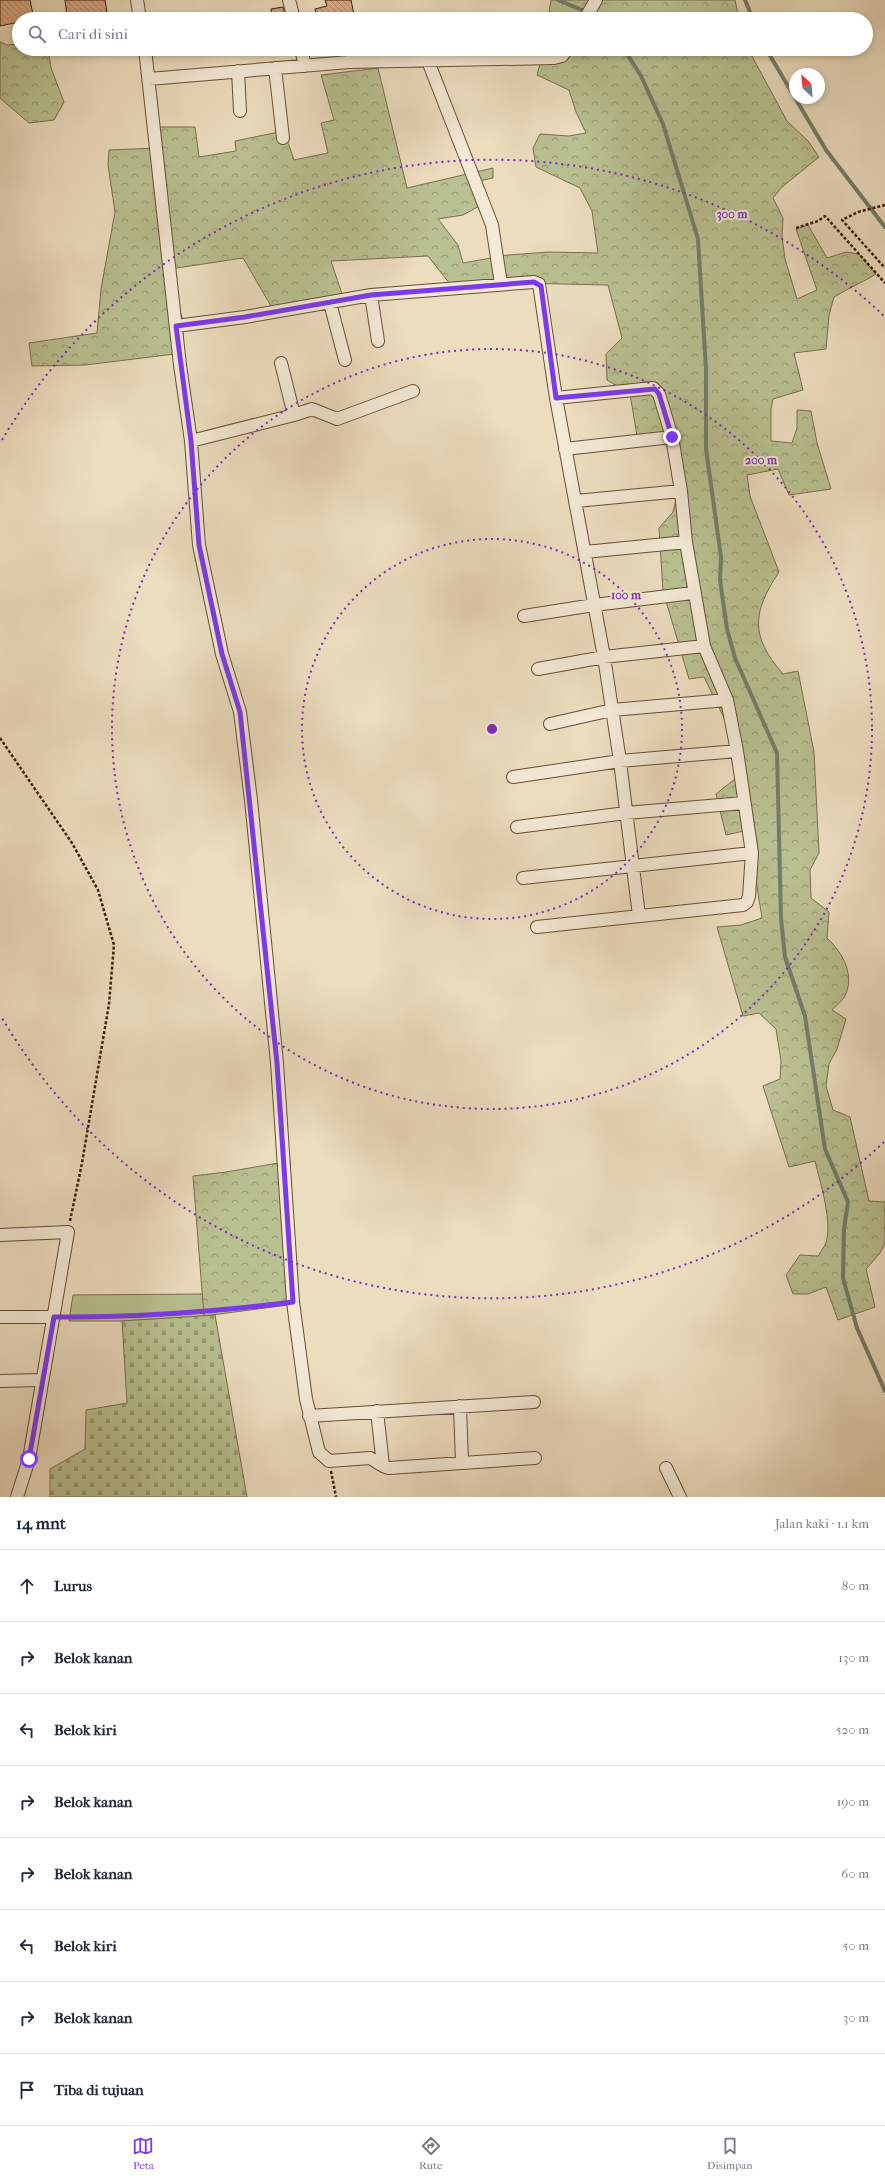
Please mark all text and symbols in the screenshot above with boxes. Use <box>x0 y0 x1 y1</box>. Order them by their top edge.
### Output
search box <box>12 12 873 56</box>
icon: search <box>26 23 48 45</box>
text: Cari di sini <box>58 25 128 43</box>
north arrow <box>789 68 825 104</box>
text: 300 m <box>717 207 748 222</box>
route end <box>663 428 681 446</box>
text: 200 m <box>745 453 778 467</box>
text: 100 m <box>611 588 642 602</box>
centre of rings <box>485 722 499 736</box>
route start <box>20 1450 38 1468</box>
text: 14 mnt <box>16 1513 66 1533</box>
text: Jalan kaki · 1.1 km <box>775 1516 869 1531</box>
icon: ahead <box>16 1575 38 1597</box>
text: Lurus <box>54 1577 92 1595</box>
text: 80 m <box>842 1578 869 1593</box>
icon: right <box>16 1647 38 1669</box>
text: Belok kanan <box>54 1649 133 1667</box>
text: 130 m <box>838 1650 869 1665</box>
icon: left <box>16 1719 38 1741</box>
text: Belok kiri <box>54 1721 117 1739</box>
text: 520 m <box>836 1722 869 1737</box>
icon: right <box>16 1791 38 1813</box>
text: Belok kanan <box>54 1793 133 1811</box>
text: 190 m <box>837 1794 869 1809</box>
icon: right <box>16 1863 38 1885</box>
text: Belok kanan <box>54 1865 133 1883</box>
text: 60 m <box>841 1866 869 1881</box>
icon: left <box>16 1935 38 1957</box>
text: Belok kiri <box>54 1937 117 1955</box>
text: 50 m <box>843 1938 869 1953</box>
icon: right <box>16 2007 38 2029</box>
text: Belok kanan <box>54 2009 133 2027</box>
text: 30 m <box>843 2010 869 2025</box>
icon: arrive <box>16 2079 38 2101</box>
text: Tiba di tujuan <box>54 2081 144 2099</box>
tab: Peta <box>132 2135 154 2172</box>
tab: Rute <box>419 2135 442 2172</box>
tab: Disimpan <box>707 2135 753 2172</box>

